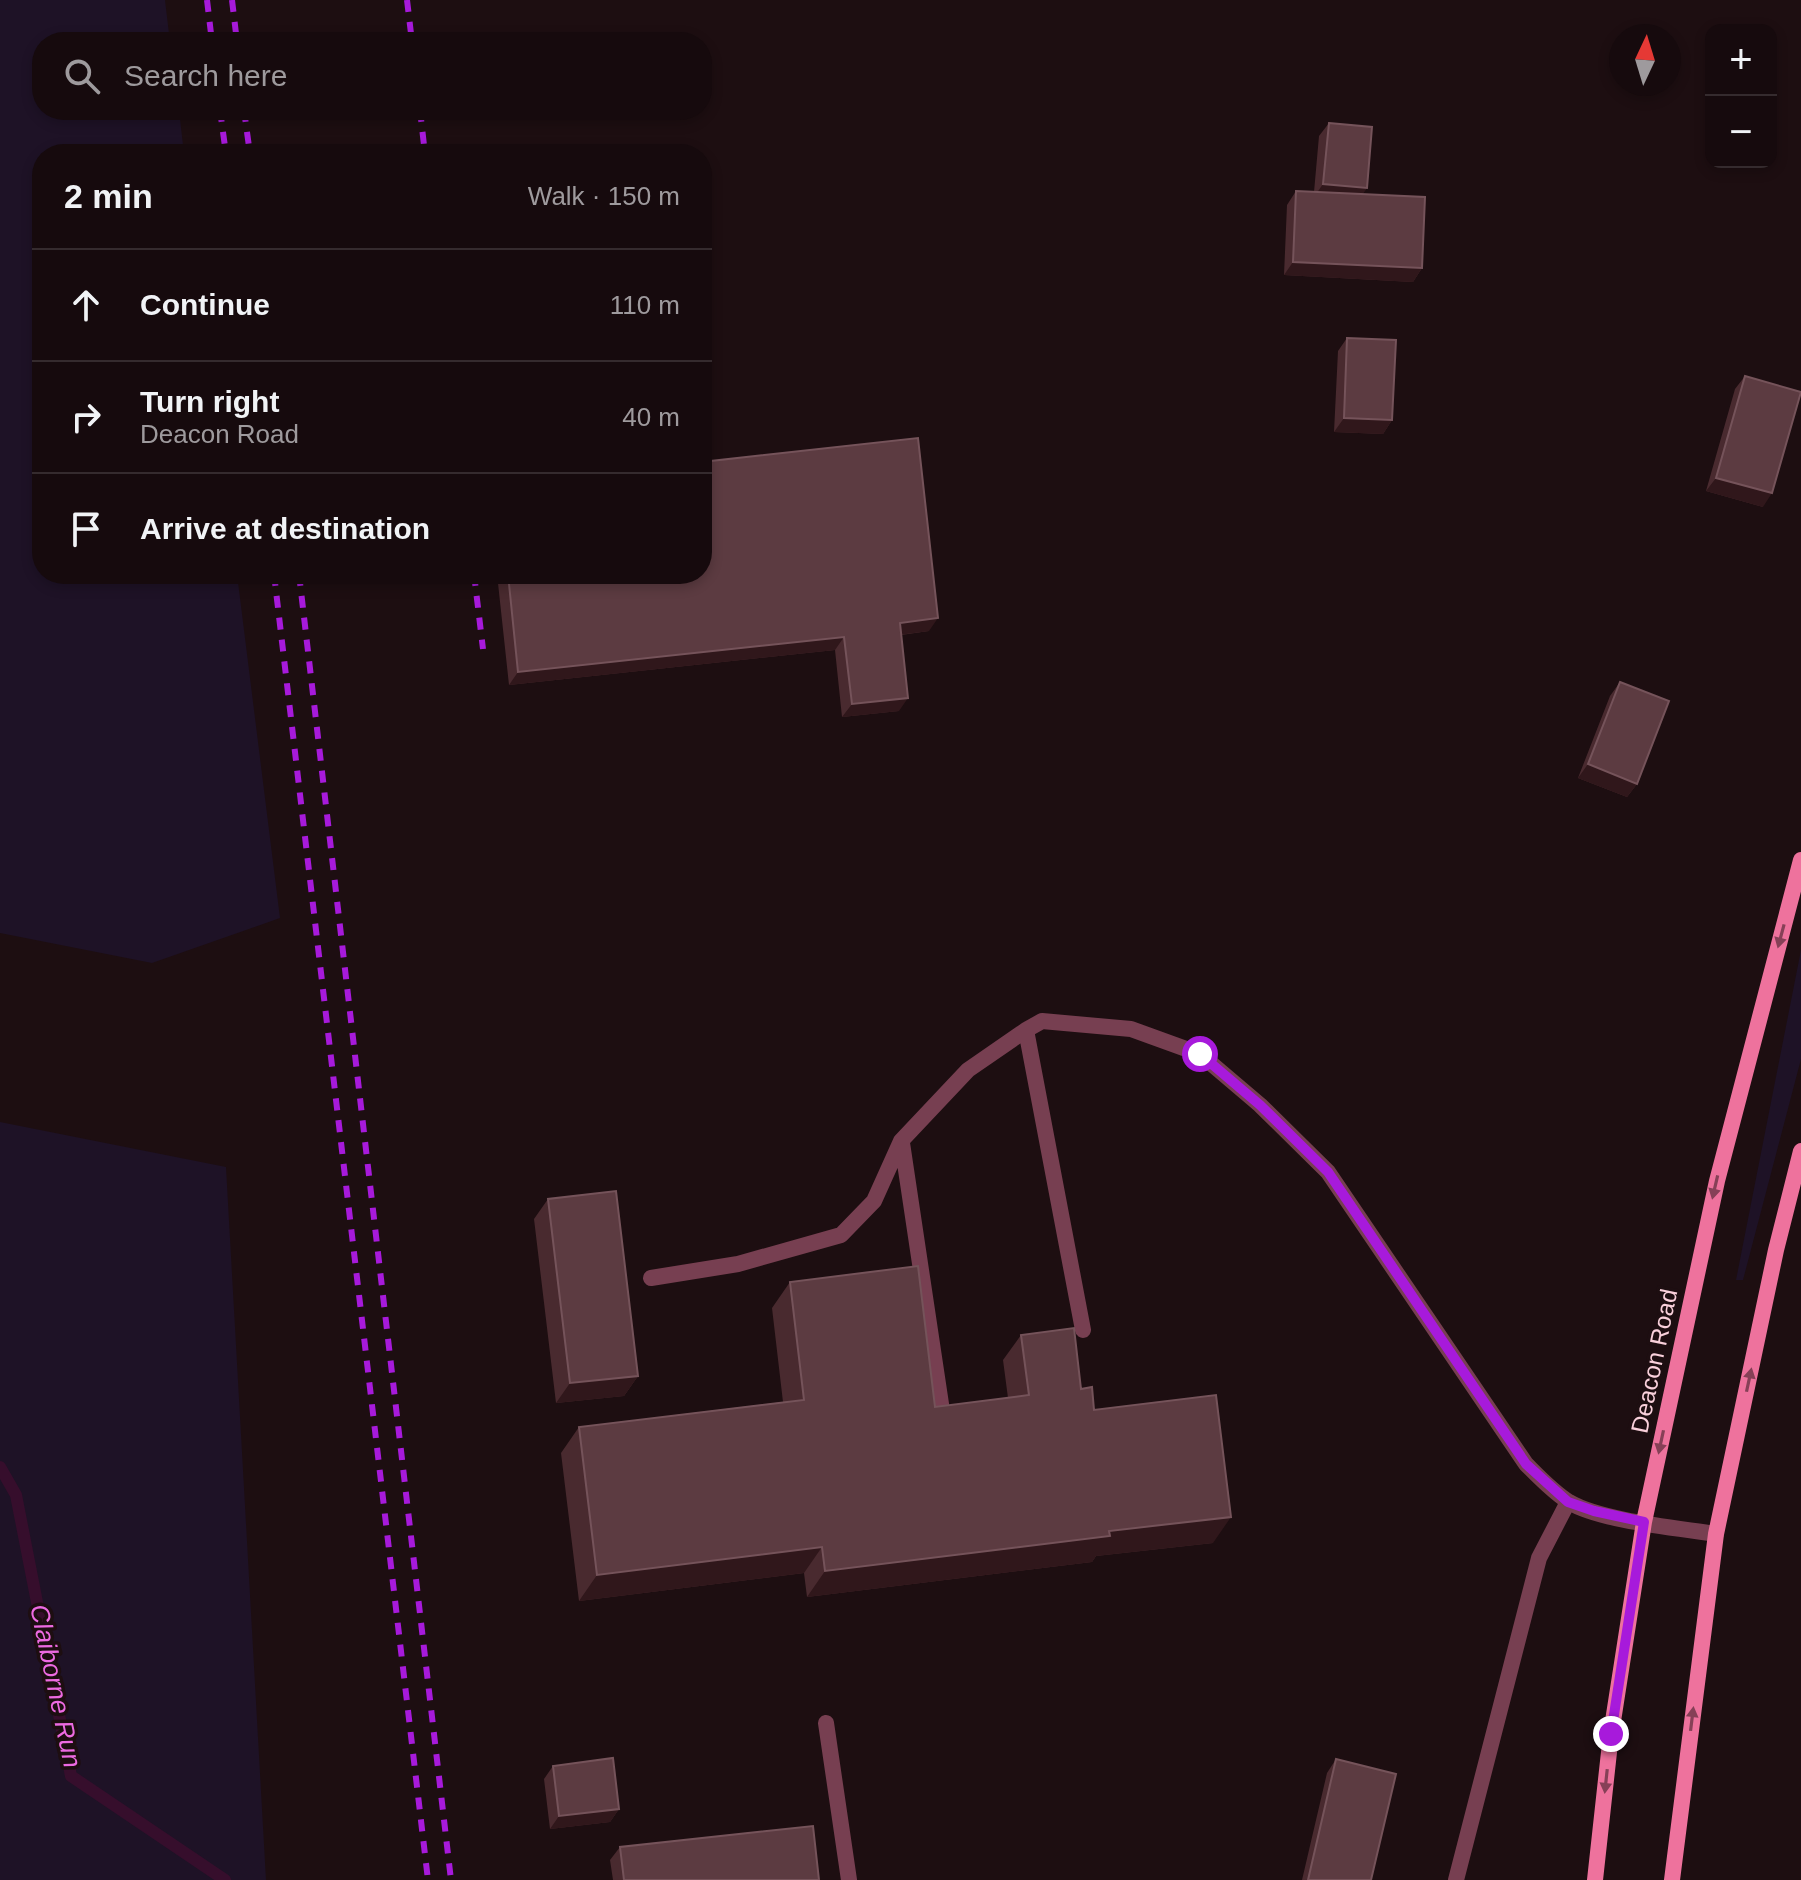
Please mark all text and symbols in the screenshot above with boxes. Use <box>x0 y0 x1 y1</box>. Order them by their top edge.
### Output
north arrow <box>1609 24 1681 96</box>
map controls <box>1705 24 1777 168</box>
button: + <box>1705 24 1777 96</box>
search box <box>32 32 712 120</box>
icon: search <box>60 54 104 98</box>
text: Search here <box>124 59 287 92</box>
button: − <box>1705 96 1777 168</box>
text: 2 min <box>64 177 153 215</box>
text: Walk · 150 m <box>528 181 680 211</box>
icon: ahead <box>64 283 108 327</box>
text: Continue <box>140 288 270 321</box>
text: 110 m <box>610 290 680 320</box>
text: Turn right <box>140 385 279 418</box>
icon: right <box>64 395 108 439</box>
text: 40 m <box>622 402 680 432</box>
text: Deacon Road <box>140 419 299 449</box>
icon: arrive <box>64 507 108 551</box>
text: Arrive at destination <box>140 512 430 545</box>
one-way arrow <box>1775 923 1787 948</box>
route start <box>1182 1036 1218 1072</box>
one-way arrow <box>1708 1175 1721 1200</box>
street label: Deacon Road <box>1626 1286 1682 1436</box>
one-way arrow <box>1743 1368 1756 1393</box>
one-way arrow <box>1654 1429 1667 1454</box>
water label: Claiborne Run <box>24 1602 88 1770</box>
one-way arrow <box>1686 1706 1699 1731</box>
route end <box>1593 1716 1629 1752</box>
one-way arrow <box>1599 1769 1612 1794</box>

